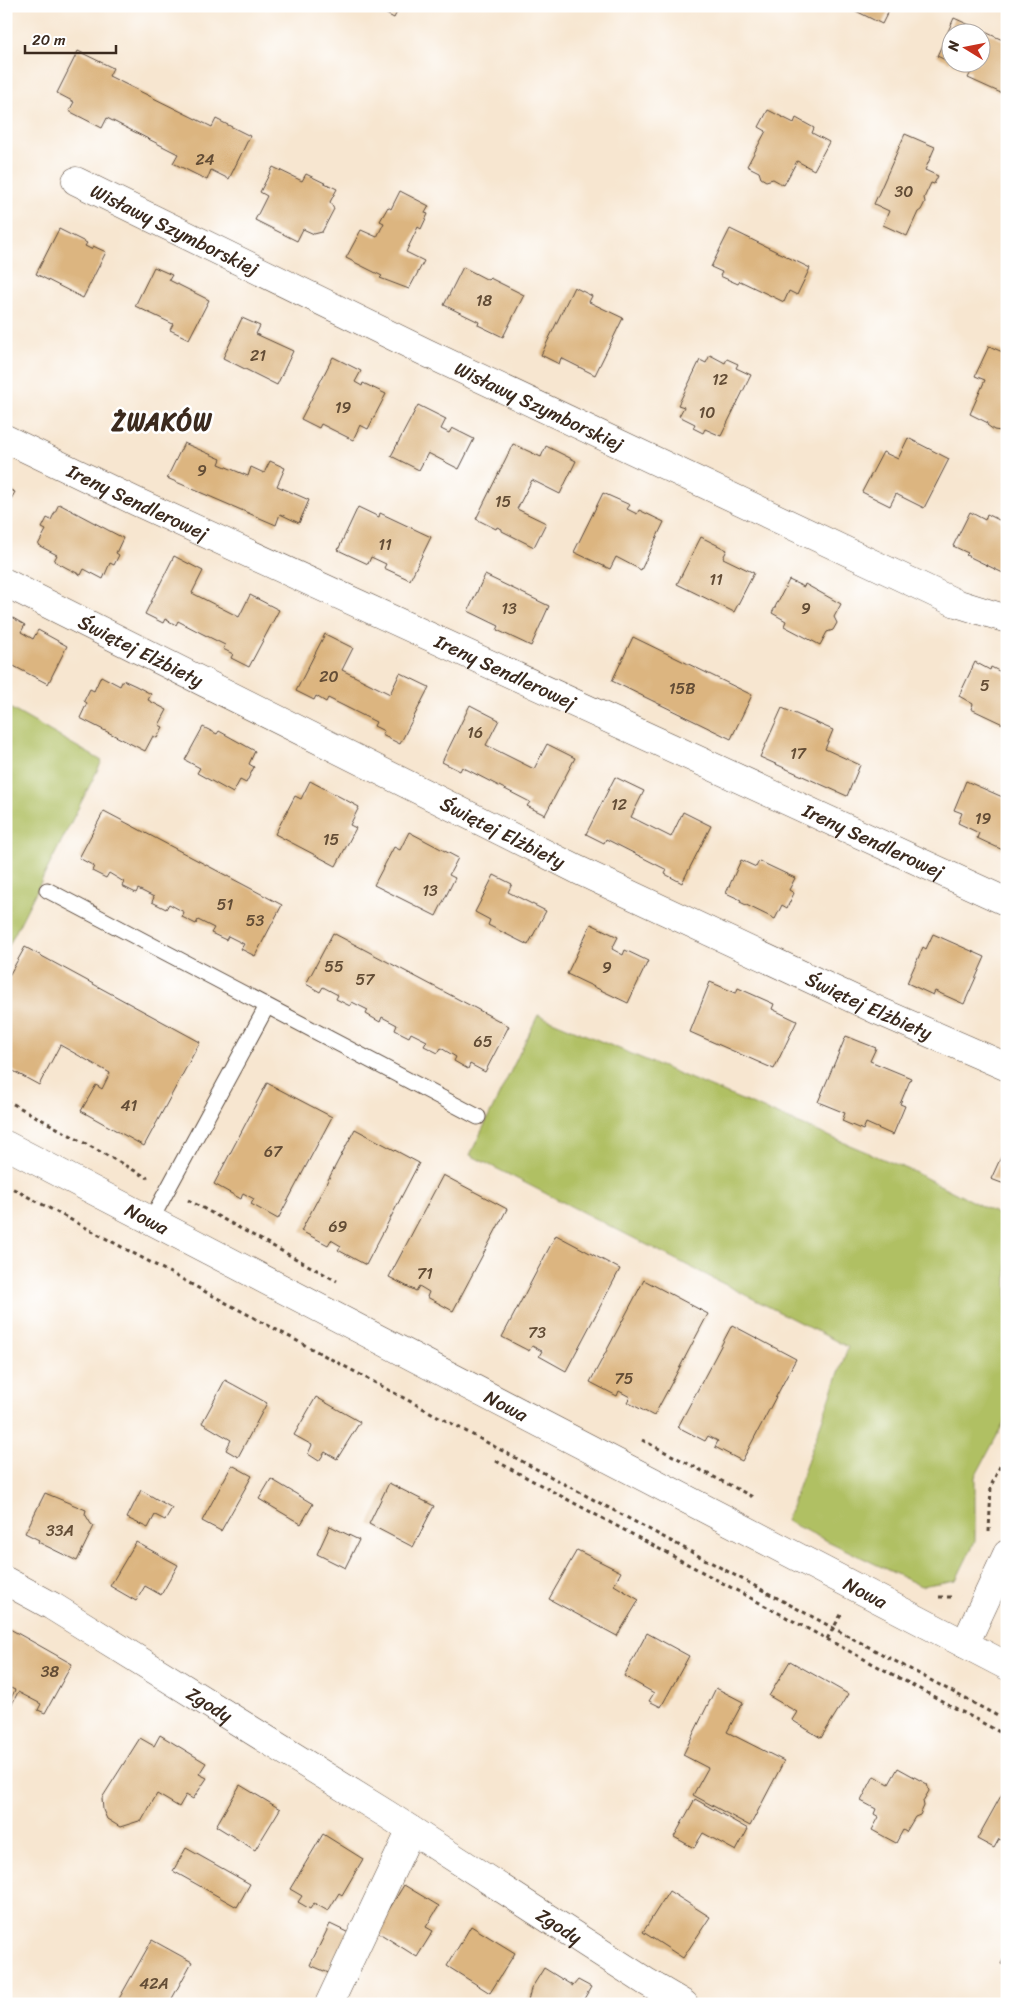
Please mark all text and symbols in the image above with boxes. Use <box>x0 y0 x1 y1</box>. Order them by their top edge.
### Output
scale bar <box>25 22 116 54</box>
north arrow <box>940 22 990 72</box>
text: 20 m <box>32 27 66 53</box>
text: N <box>940 39 967 54</box>
house number: 24 <box>195 145 215 174</box>
street label: Wisławy Szymborskiej <box>85 175 265 286</box>
house number: 30 <box>895 177 913 206</box>
house number: 18 <box>476 286 493 315</box>
house number: 21 <box>250 341 266 370</box>
street label: Wisławy Szymborskiej <box>449 352 630 461</box>
house number: 12 <box>712 365 728 394</box>
house number: 19 <box>335 393 352 422</box>
house number: 10 <box>699 398 715 427</box>
district label: ŻWAKÓW <box>110 401 213 443</box>
street label: Ireny Sendlerowej <box>61 454 215 550</box>
house number: 9 <box>197 456 207 485</box>
house number: 15 <box>495 487 512 516</box>
house number: 11 <box>378 530 392 559</box>
house number: 11 <box>709 565 723 594</box>
house number: 13 <box>501 594 517 623</box>
house number: 9 <box>801 594 811 623</box>
street label: Świętej Elżbiety <box>72 606 209 697</box>
street label: Ireny Sendlerowej <box>428 625 583 719</box>
house number: 20 <box>319 662 339 691</box>
house number: 5 <box>980 671 990 700</box>
house number: 15B <box>669 674 695 703</box>
house number: 16 <box>467 718 483 747</box>
house number: 17 <box>790 739 807 768</box>
street label: Świętej Elżbiety <box>434 787 571 878</box>
house number: 12 <box>611 790 627 819</box>
street label: Ireny Sendlerowej <box>796 794 951 889</box>
house number: 19 <box>975 804 992 833</box>
house number: 15 <box>323 825 340 854</box>
house number: 13 <box>422 876 438 905</box>
house number: 51 <box>217 890 233 919</box>
house number: 53 <box>246 906 264 935</box>
house number: 55 <box>324 952 344 981</box>
house number: 9 <box>602 953 612 982</box>
street label: Świętej Elżbiety <box>800 963 938 1049</box>
house number: 57 <box>356 965 375 994</box>
house number: 65 <box>474 1027 493 1056</box>
house number: 41 <box>121 1091 138 1120</box>
house number: 67 <box>264 1137 283 1166</box>
street label: Nowa <box>119 1194 175 1244</box>
house number: 69 <box>329 1212 348 1241</box>
house number: 71 <box>417 1259 433 1288</box>
house number: 73 <box>528 1318 546 1347</box>
house number: 75 <box>615 1364 634 1393</box>
street label: Nowa <box>478 1381 534 1431</box>
house number: 33A <box>46 1516 74 1545</box>
street label: Nowa <box>838 1568 894 1618</box>
house number: 38 <box>41 1657 60 1686</box>
street label: Zgody <box>180 1677 239 1732</box>
street label: Zgody <box>529 1899 589 1953</box>
house number: 42A <box>139 1969 169 1998</box>

